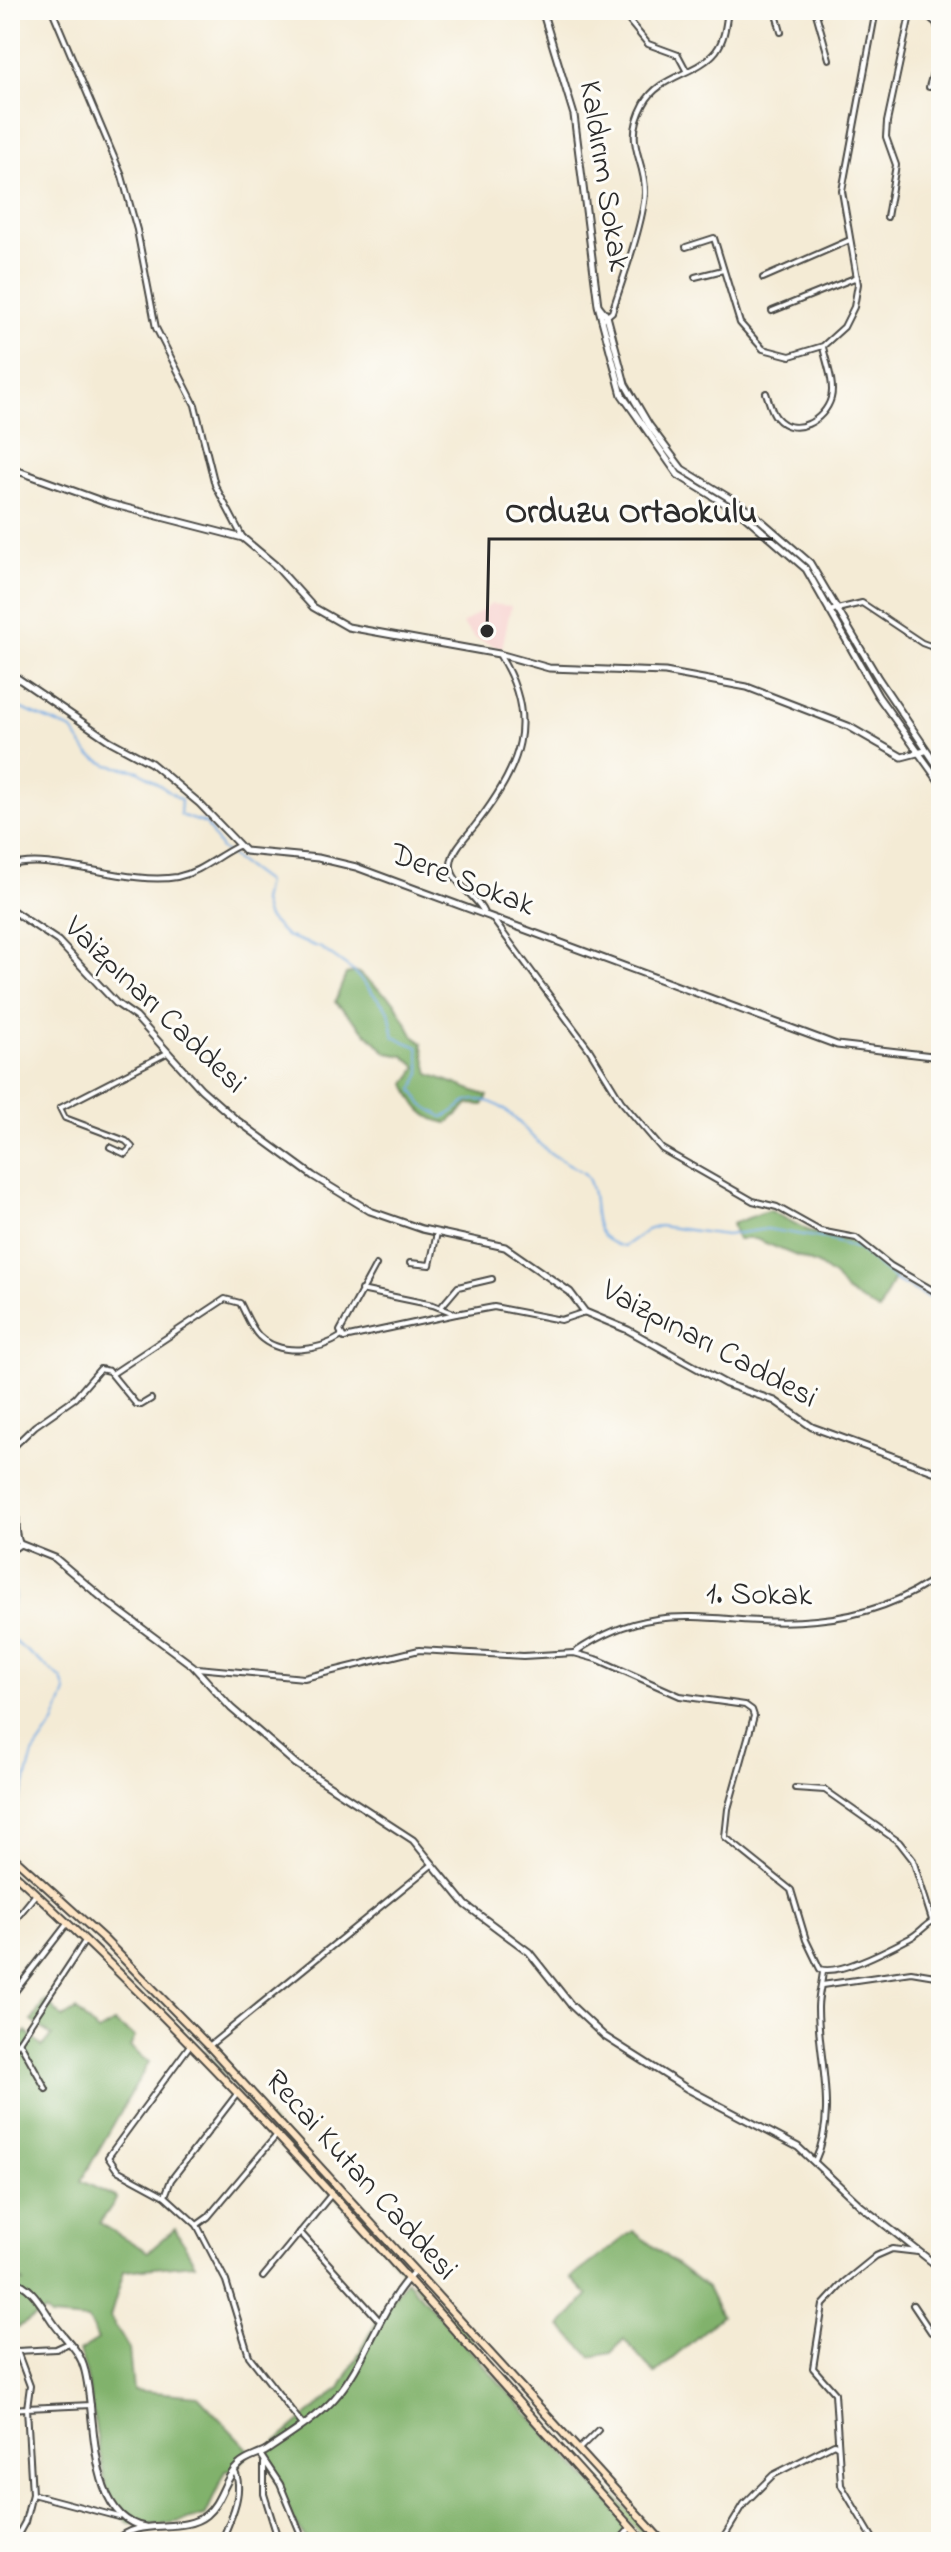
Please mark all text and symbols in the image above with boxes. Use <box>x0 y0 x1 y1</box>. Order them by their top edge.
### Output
street label: Kaldırım Sokak <box>565 78 641 275</box>
callout: Orduzu Ortaokulu <box>489 481 773 539</box>
text: Orduzu Ortaokulu <box>505 489 757 539</box>
street label: Dere Sokak <box>382 832 542 930</box>
street label: Vaizpınarı Caddesi <box>51 906 256 1106</box>
street label: Vaizpınarı Caddesi <box>592 1268 825 1422</box>
street label: 1. Sokak <box>705 1572 814 1620</box>
street label: Recai Kutan Caddesi <box>252 2060 468 2292</box>

